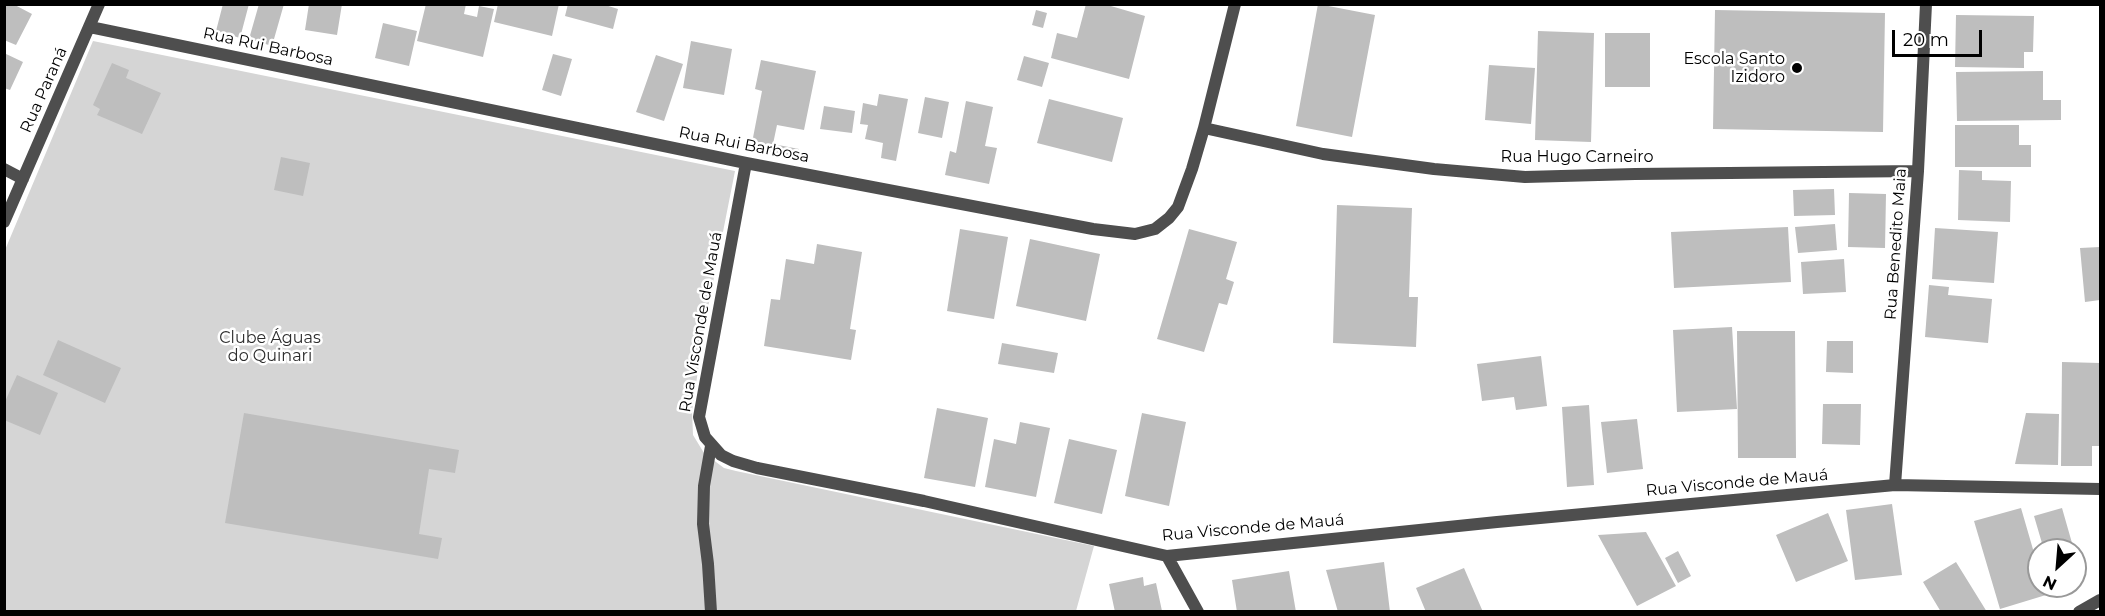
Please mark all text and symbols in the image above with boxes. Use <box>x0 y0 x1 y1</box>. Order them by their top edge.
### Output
scale bar <box>1895 18 1985 56</box>
street label: Rua Rui Barbosa <box>201 24 335 70</box>
text: 20 m <box>1903 29 1949 51</box>
street label: Rua Paraná <box>16 44 72 136</box>
place label: Escola Santo Izidoro <box>1683 49 1785 87</box>
marker: Escola Santo Izidoro <box>1790 61 1804 75</box>
street label: Rua Rui Barbosa <box>677 123 811 167</box>
street label: Rua Hugo Carneiro <box>1501 147 1653 167</box>
street label: Rua Benedito Maia <box>1881 167 1911 321</box>
street label: Rua Visconde de Mauá <box>676 230 726 414</box>
park label: Clube Águas do Quinari <box>219 328 321 366</box>
street label: Rua Visconde de Mauá <box>1645 465 1829 501</box>
street label: Rua Visconde de Mauá <box>1161 510 1345 546</box>
north arrow <box>2027 538 2087 598</box>
text: N <box>2040 571 2060 594</box>

